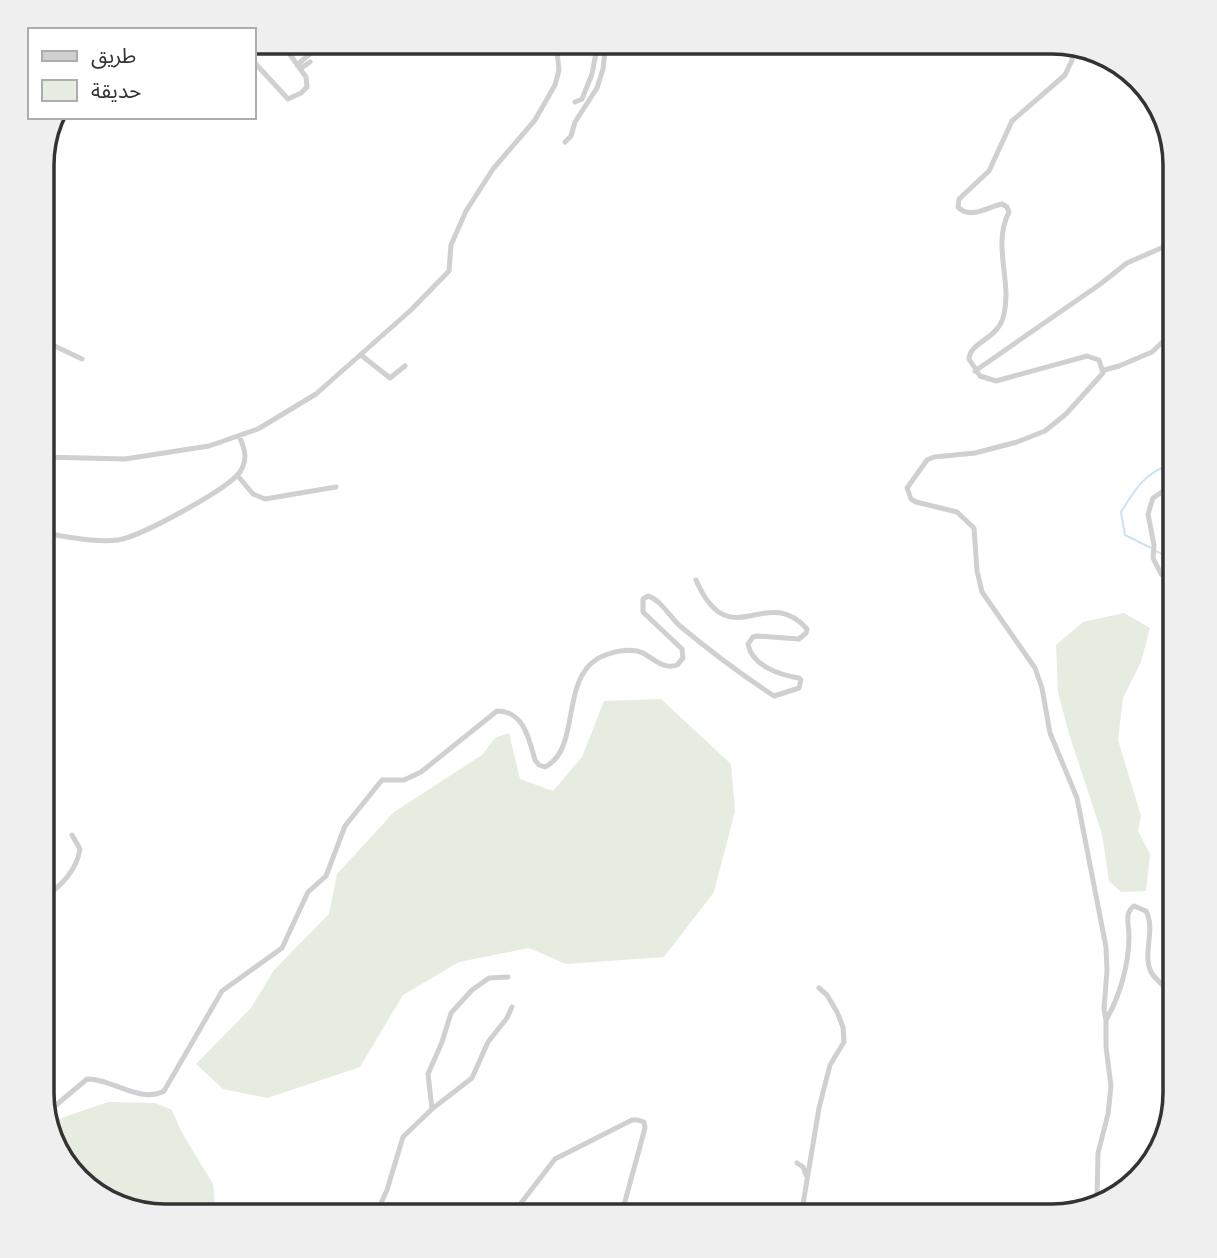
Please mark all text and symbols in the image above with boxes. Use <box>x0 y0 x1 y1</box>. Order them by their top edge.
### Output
legend <box>28 28 256 119</box>
text: طريق <box>91 42 136 69</box>
text: حديقة <box>91 77 141 102</box>

